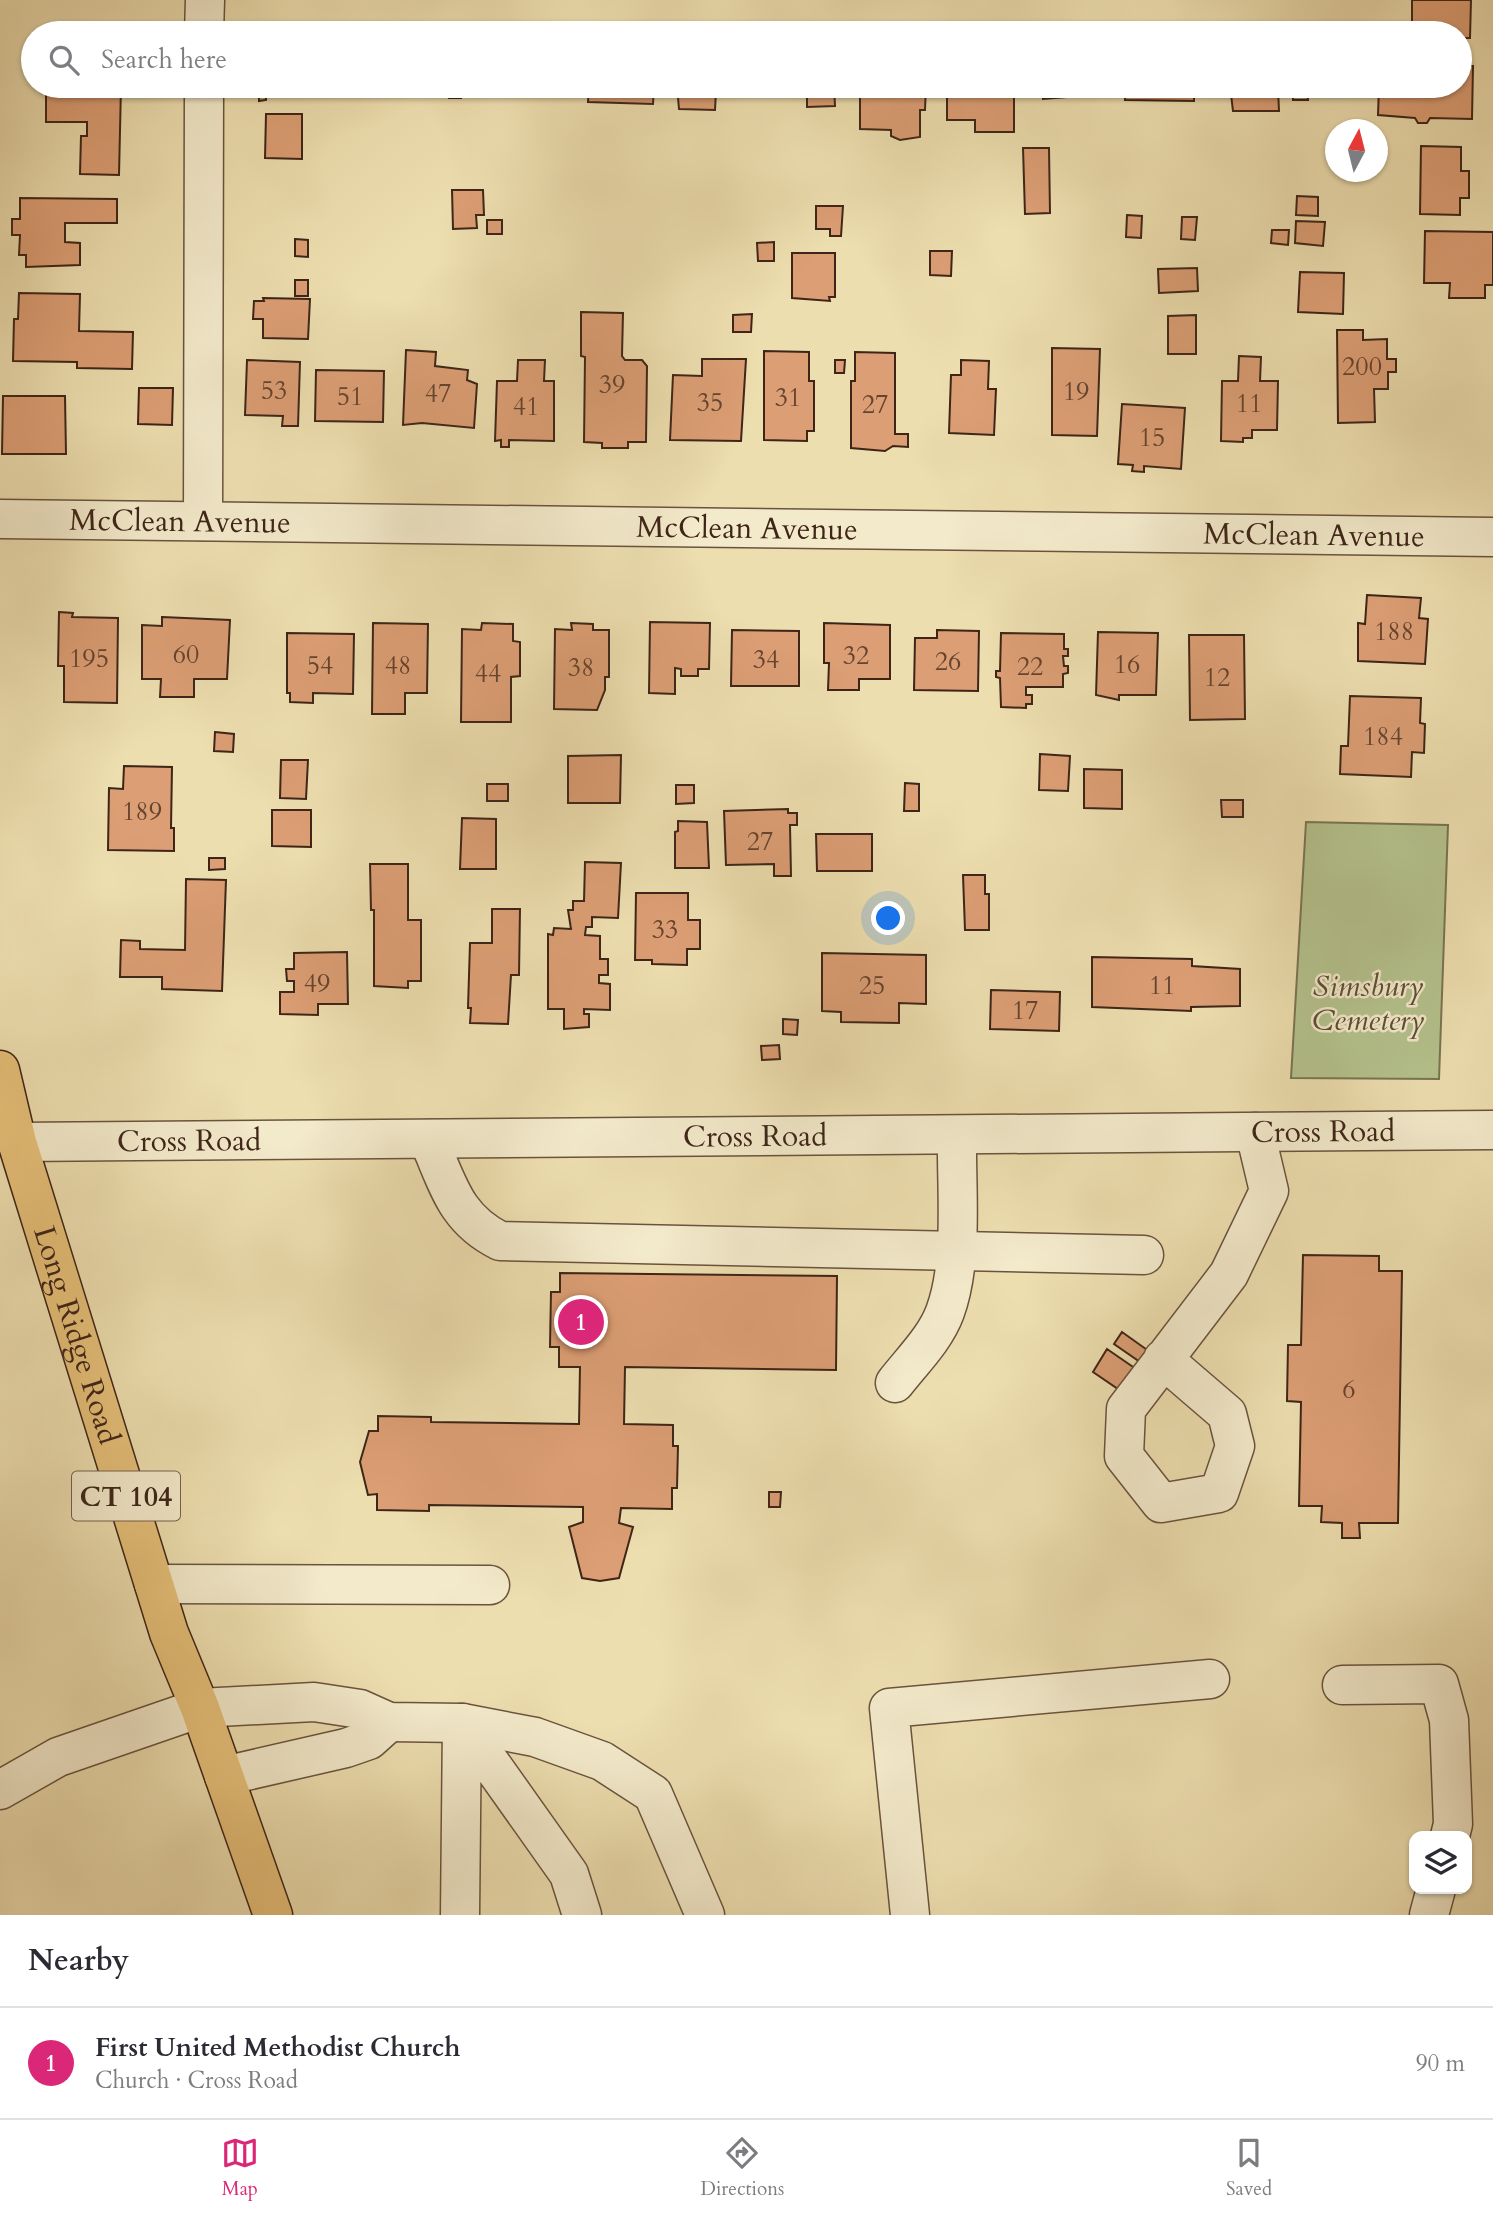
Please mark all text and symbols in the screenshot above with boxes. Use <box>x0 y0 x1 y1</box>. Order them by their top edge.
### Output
search box <box>21 21 1472 98</box>
icon: search <box>45 41 83 79</box>
text: Search here <box>101 42 227 77</box>
north arrow <box>1325 119 1388 182</box>
house number: 200 <box>1342 349 1382 384</box>
house number: 39 <box>599 367 625 402</box>
house number: 53 <box>261 373 287 408</box>
house number: 19 <box>1063 374 1089 409</box>
house number: 47 <box>425 376 451 411</box>
house number: 51 <box>337 379 363 414</box>
house number: 31 <box>775 380 801 415</box>
house number: 35 <box>697 385 723 420</box>
house number: 11 <box>1236 386 1262 421</box>
house number: 27 <box>862 387 888 422</box>
house number: 41 <box>513 389 539 424</box>
house number: 15 <box>1139 420 1165 455</box>
street label: McClean Avenue <box>69 500 291 544</box>
street label: McClean Avenue <box>636 507 858 550</box>
street label: McClean Avenue <box>1203 514 1425 557</box>
house number: 188 <box>1374 614 1414 649</box>
house number: 60 <box>173 637 199 672</box>
house number: 32 <box>843 638 869 673</box>
house number: 195 <box>69 641 109 676</box>
house number: 34 <box>753 642 779 677</box>
house number: 26 <box>935 644 961 679</box>
house number: 16 <box>1114 647 1140 682</box>
house number: 54 <box>307 648 333 683</box>
house number: 48 <box>385 648 411 683</box>
house number: 22 <box>1017 649 1043 684</box>
house number: 38 <box>568 650 594 685</box>
house number: 44 <box>475 656 501 691</box>
house number: 12 <box>1204 660 1230 695</box>
house number: 184 <box>1363 719 1403 754</box>
house number: 189 <box>122 794 162 829</box>
house number: 27 <box>747 824 773 859</box>
your location <box>871 901 905 935</box>
house number: 33 <box>652 912 678 947</box>
house number: 49 <box>304 966 330 1001</box>
park label: Simsbury Cemetery <box>1312 966 1425 1041</box>
house number: 25 <box>859 968 885 1003</box>
house number: 11 <box>1149 968 1175 1003</box>
house number: 17 <box>1012 993 1038 1028</box>
street label: Cross Road <box>1251 1111 1395 1153</box>
street label: Cross Road <box>683 1115 827 1158</box>
street label: Cross Road <box>117 1120 261 1162</box>
street label: Long Ridge Road <box>23 1221 129 1449</box>
pin: 1 <box>558 1296 604 1348</box>
house number: 6 <box>1342 1372 1356 1407</box>
road number: CT 104 <box>72 1472 180 1520</box>
map controls <box>1409 1831 1472 1894</box>
button: layers <box>1409 1831 1472 1894</box>
text: Nearby <box>28 1940 129 1981</box>
text: First United Methodist Church <box>95 2030 460 2065</box>
text: 1 <box>45 2048 57 2079</box>
text: 90 m <box>1416 2048 1465 2079</box>
text: Church · Cross Road <box>95 2065 298 2096</box>
tab: Map <box>221 2134 259 2202</box>
tab: Directions <box>701 2134 784 2202</box>
tab: Saved <box>1226 2134 1272 2202</box>

